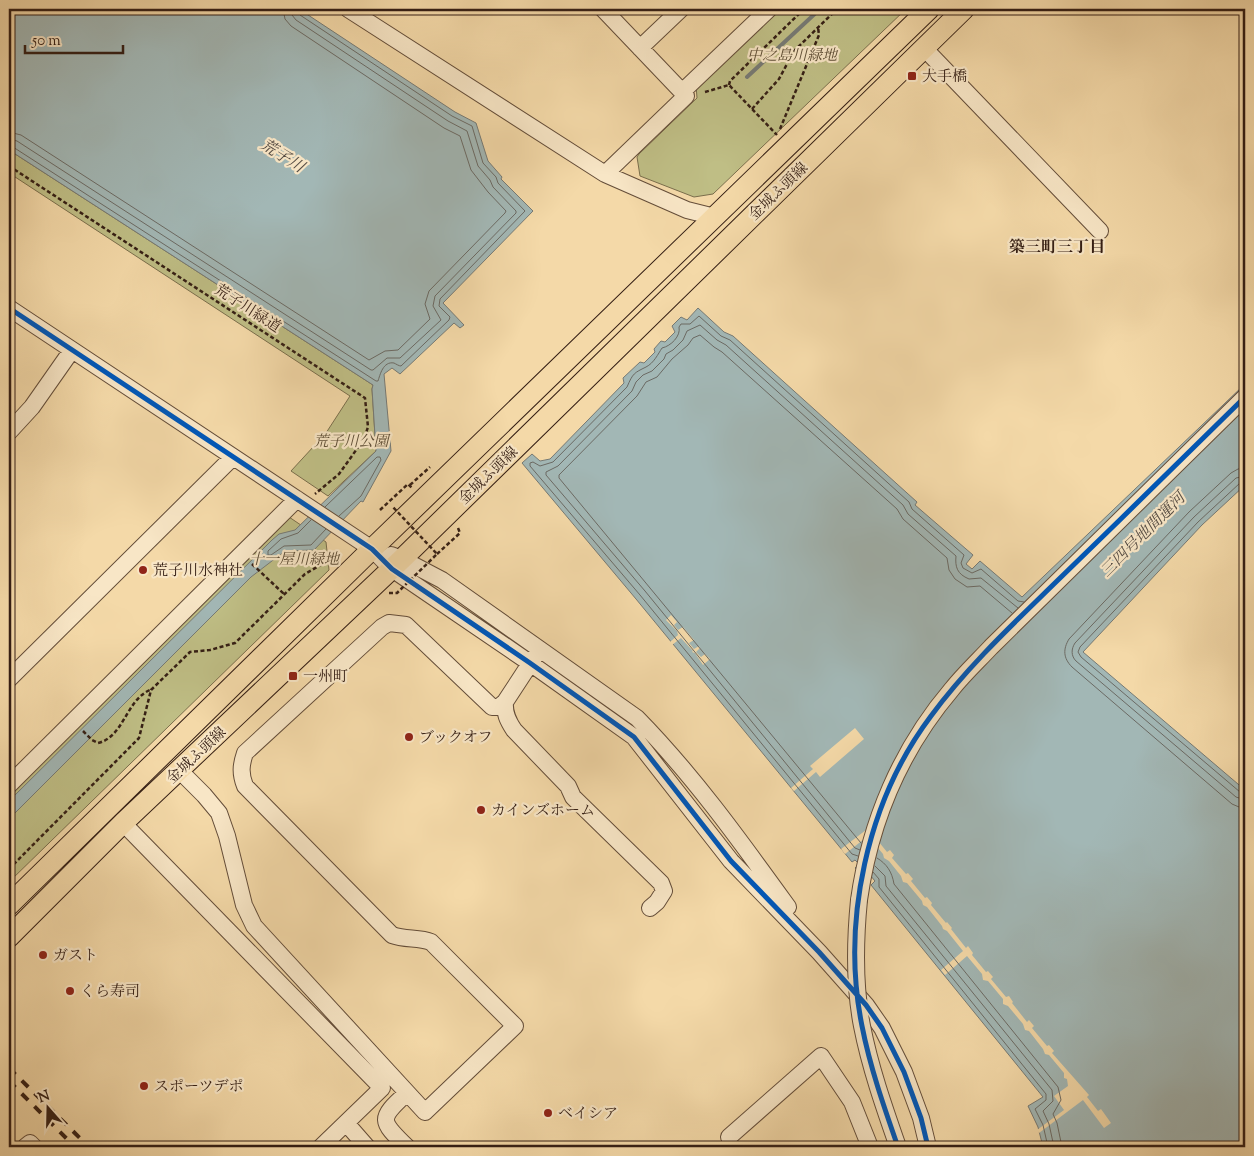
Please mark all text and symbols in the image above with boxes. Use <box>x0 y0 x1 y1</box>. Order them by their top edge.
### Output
scale bar <box>25 22 122 54</box>
text: 50 m <box>31 31 61 52</box>
park label: 中之島川緑地 <box>747 46 839 67</box>
place label: 大手橋 <box>922 67 967 88</box>
marker: 大手橋 <box>906 70 918 82</box>
water label: 荒子川 <box>255 135 310 181</box>
street label: 金城ふ頭線 <box>745 158 813 226</box>
district label: 築三町三丁目 <box>1009 237 1105 260</box>
street label: 荒子川緑道 <box>210 280 284 338</box>
park label: 荒子川公園 <box>313 432 391 453</box>
street label: 金城ふ頭線 <box>455 442 523 510</box>
water label: 三四号地間運河 <box>1096 486 1194 584</box>
park label: 十一屋川緑地 <box>249 550 341 571</box>
place label: 荒子川水神社 <box>153 561 243 582</box>
marker: 荒子川水神社 <box>137 564 149 576</box>
place label: 一州町 <box>303 667 348 688</box>
marker: 一州町 <box>287 670 299 682</box>
street label: 金城ふ頭線 <box>162 723 232 789</box>
place label: ブックオフ <box>419 728 493 749</box>
marker: ブックオフ <box>403 731 415 743</box>
place label: カインズホーム <box>491 801 595 822</box>
marker: カインズホーム <box>475 804 487 816</box>
place label: ガスト <box>53 946 98 967</box>
marker: ガスト <box>37 949 49 961</box>
place label: くら寿司 <box>80 982 140 1003</box>
marker: くら寿司 <box>64 985 76 997</box>
place label: スポーツデポ <box>154 1077 243 1098</box>
marker: スポーツデポ <box>138 1080 150 1092</box>
north arrow <box>22 1084 72 1134</box>
text: N <box>36 1086 53 1109</box>
place label: ベイシア <box>558 1104 618 1125</box>
marker: ベイシア <box>542 1107 554 1119</box>

